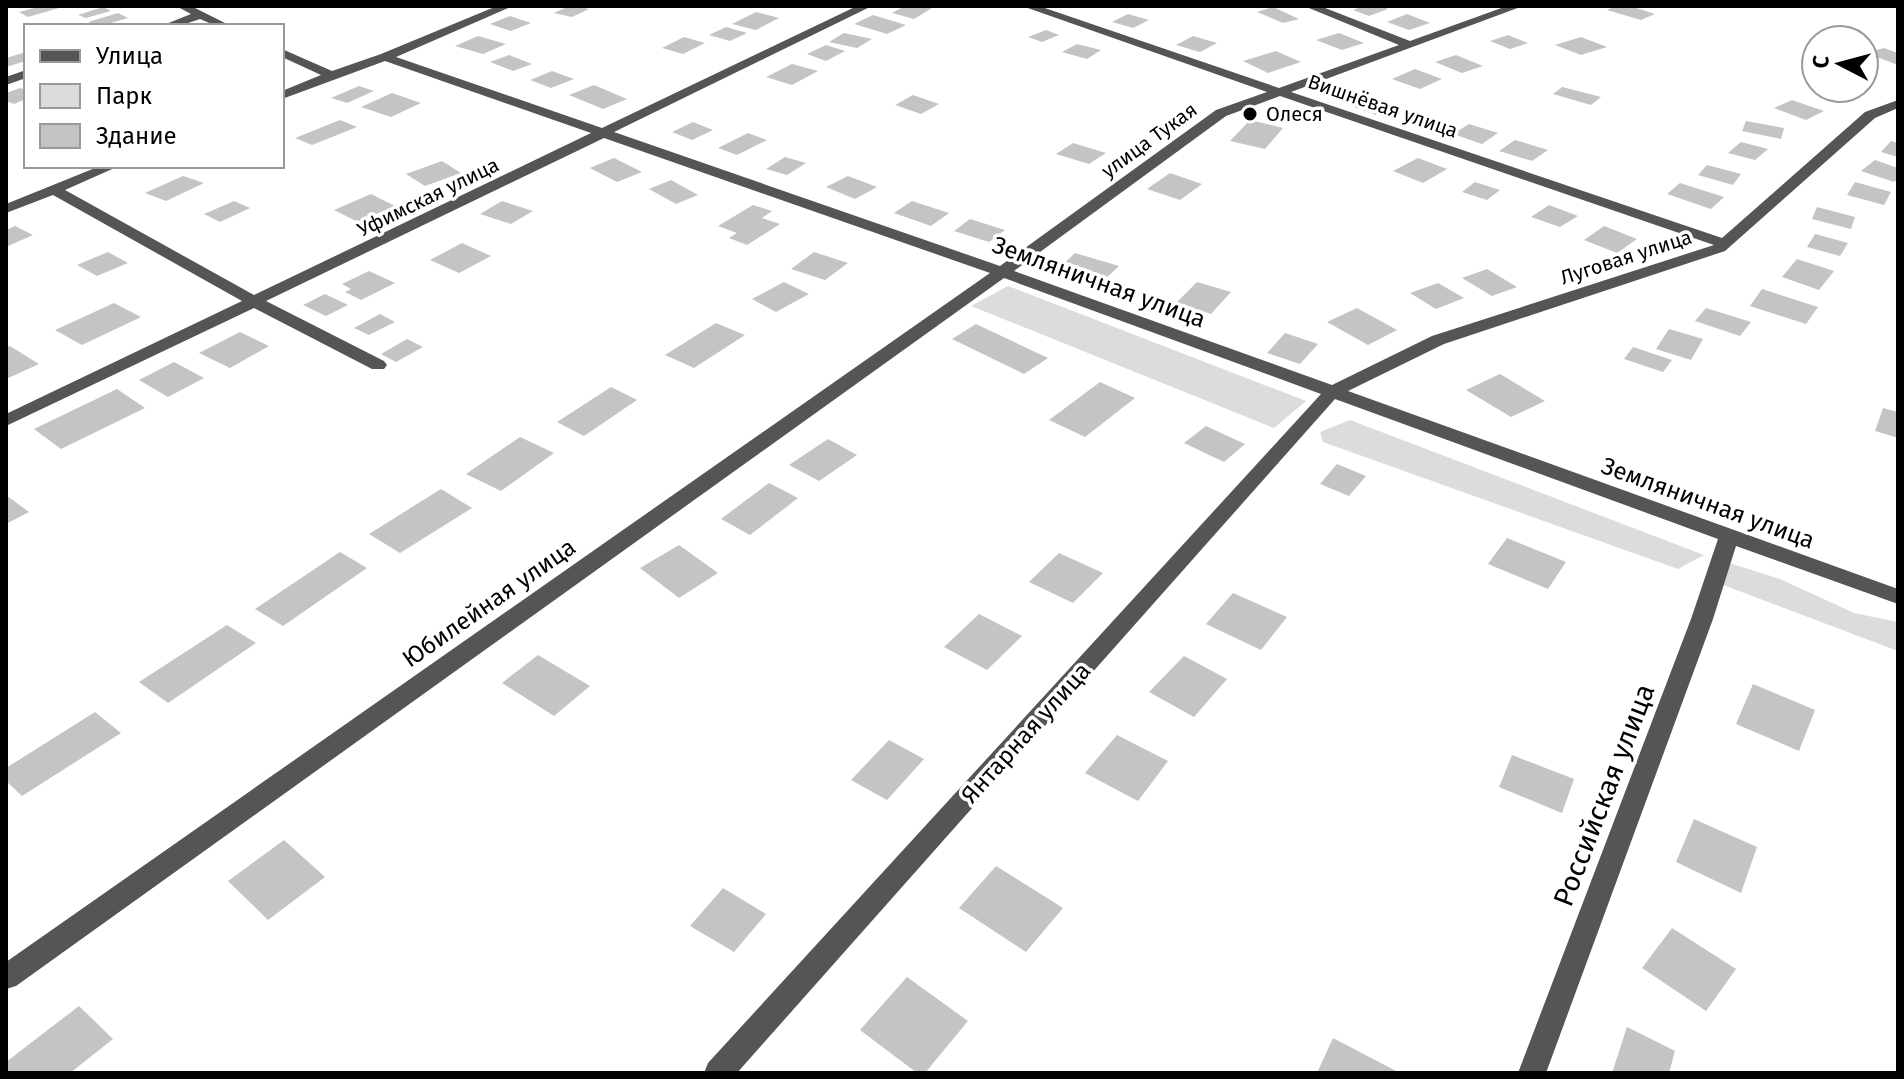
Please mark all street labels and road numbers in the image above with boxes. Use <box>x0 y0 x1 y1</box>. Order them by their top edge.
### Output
street label: Вишнёвая улица <box>1305 69 1461 143</box>
street label: улица Тукая <box>1096 97 1202 183</box>
street label: Уфимская улица <box>353 152 503 242</box>
street label: Луговая улица <box>1557 224 1695 290</box>
street label: Земляничная улица <box>989 230 1209 334</box>
street label: Земляничная улица <box>1598 451 1818 555</box>
street label: Юбилейная улица <box>397 533 581 673</box>
street label: Янтарная улица <box>955 657 1097 809</box>
street label: Российская улица <box>1546 679 1662 911</box>

